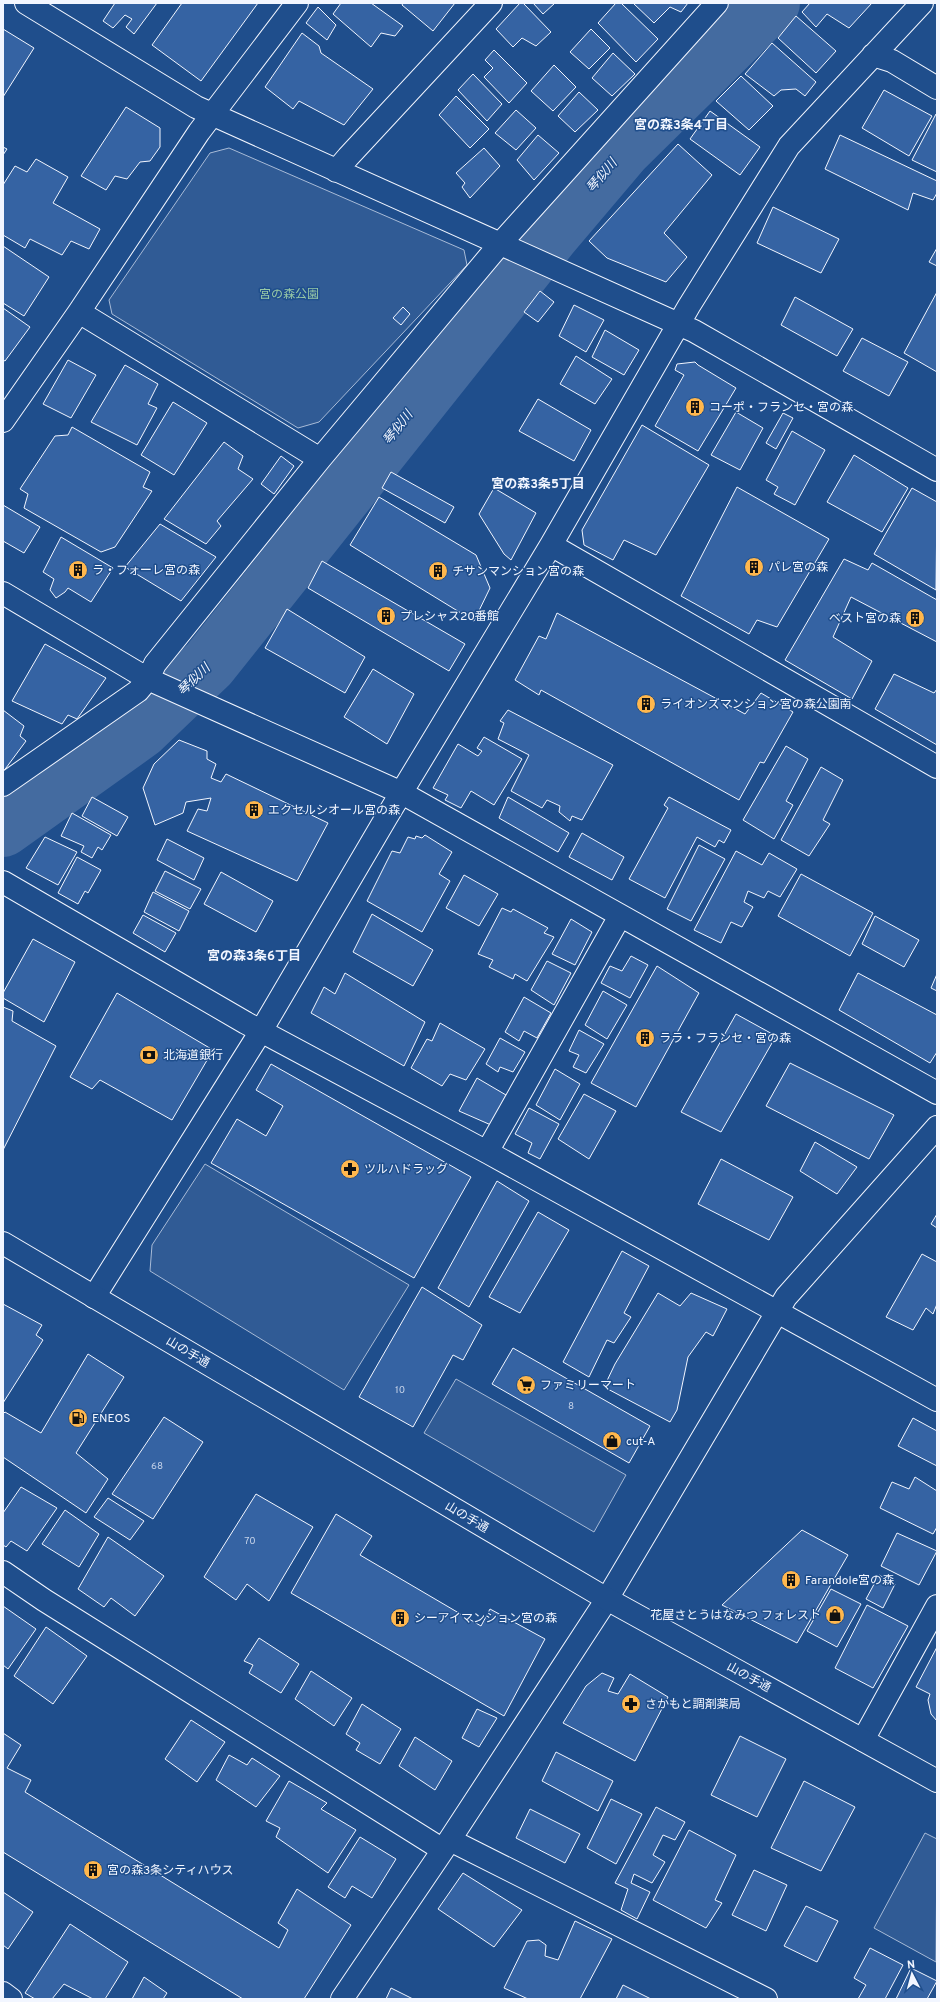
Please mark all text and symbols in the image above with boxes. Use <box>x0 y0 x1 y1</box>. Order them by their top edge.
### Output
district label: 宮の森3条4丁目 <box>634 117 728 134</box>
water label: 琴似川 <box>584 155 622 196</box>
park label: 宮の森公園 <box>259 287 319 303</box>
building icon: コーポ・フランセ・宮の森 <box>684 396 706 418</box>
place label: コーポ・フランセ・宮の森 <box>709 400 853 416</box>
water label: 琴似川 <box>380 406 418 449</box>
district label: 宮の森3条5丁目 <box>491 476 585 493</box>
building icon: パレ宮の森 <box>743 556 765 578</box>
building icon: ラ・フォーレ宮の森 <box>67 559 89 581</box>
building icon: チサンマンション宮の森 <box>427 560 449 582</box>
place label: パレ宮の森 <box>768 560 828 576</box>
place label: ラ・フォーレ宮の森 <box>92 563 200 579</box>
place label: チサンマンション宮の森 <box>452 564 584 580</box>
building icon: プレシャス20番館 <box>375 605 397 627</box>
building icon: ベスト宮の森 <box>904 607 926 629</box>
place label: プレシャス20番館 <box>400 609 499 625</box>
place label: ベスト宮の森 <box>829 611 901 627</box>
water label: 琴似川 <box>175 660 215 700</box>
building icon: ライオンズマンション宮の森公園南 <box>635 693 657 715</box>
place label: ライオンズマンション宮の森公園南 <box>660 697 852 713</box>
building icon: エクセルシオール宮の森 <box>243 799 265 821</box>
place label: エクセルシオール宮の森 <box>268 803 400 819</box>
district label: 宮の森3条6丁目 <box>207 948 301 965</box>
building icon: ララ・フランセ・宮の森 <box>634 1027 656 1049</box>
place label: ララ・フランセ・宮の森 <box>659 1031 791 1047</box>
bank icon: 北海道銀行 <box>138 1044 160 1066</box>
place label: 北海道銀行 <box>163 1048 223 1064</box>
pharmacy icon: ツルハドラッグ <box>339 1158 361 1180</box>
place label: ツルハドラッグ <box>364 1162 448 1178</box>
street label: 山の手通 <box>163 1334 212 1372</box>
supermarket icon: ファミリーマート <box>515 1374 537 1396</box>
place label: ファミリーマート <box>540 1378 636 1394</box>
house number: 10 <box>395 1384 405 1397</box>
house number: 8 <box>568 1400 574 1413</box>
fuel station icon: ENEOS <box>67 1407 89 1429</box>
place label: ENEOS <box>92 1411 131 1427</box>
shop icon: cut-A <box>601 1430 623 1452</box>
place label: cut-A <box>626 1434 655 1450</box>
house number: 68 <box>151 1460 163 1473</box>
street label: 山の手通 <box>442 1499 491 1537</box>
house number: 70 <box>244 1535 256 1548</box>
building icon: Farandole宮の森 <box>780 1569 802 1591</box>
place label: Farandole宮の森 <box>805 1573 894 1589</box>
shop icon: 花屋さとうはなみつ フォレスト <box>824 1604 846 1626</box>
building icon: シーアイマンション宮の森 <box>389 1607 411 1629</box>
place label: 花屋さとうはなみつ フォレスト <box>650 1608 821 1624</box>
place label: シーアイマンション宮の森 <box>414 1611 557 1627</box>
street label: 山の手通 <box>724 1659 773 1697</box>
pharmacy icon: さかもと調剤薬局 <box>620 1693 642 1715</box>
place label: さかもと調剤薬局 <box>645 1697 741 1713</box>
building icon: 宮の森3条シティハウス <box>82 1859 104 1881</box>
place label: 宮の森3条シティハウス <box>107 1863 234 1879</box>
north arrow <box>892 1954 932 1994</box>
text: N <box>906 1958 916 1972</box>

